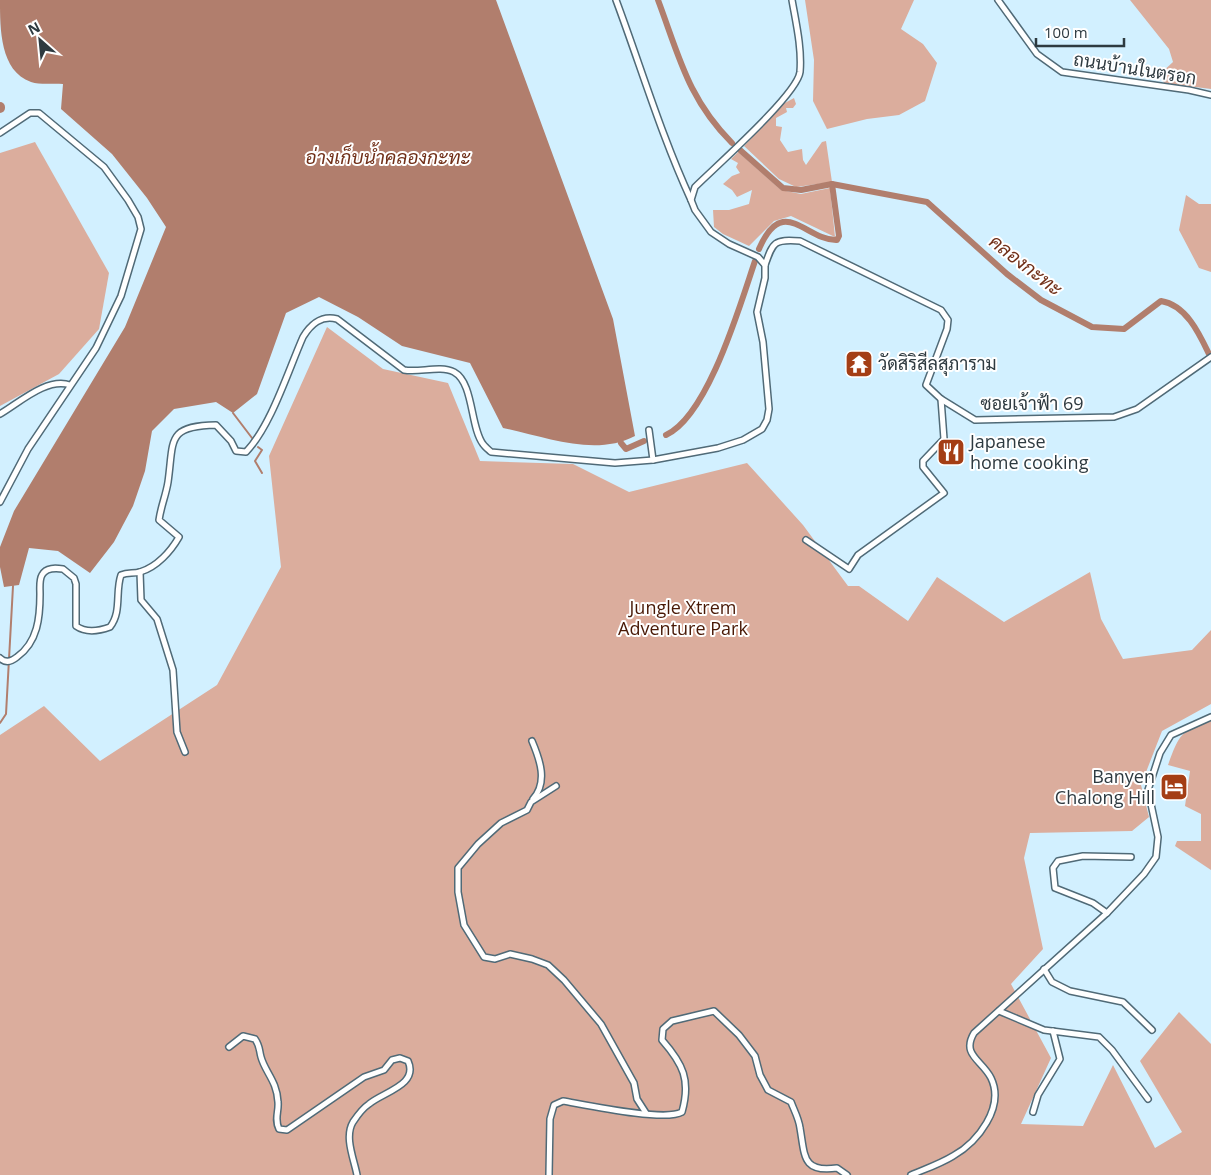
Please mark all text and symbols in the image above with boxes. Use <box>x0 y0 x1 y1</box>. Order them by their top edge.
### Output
north arrow <box>15 15 65 65</box>
scale bar <box>1036 15 1124 47</box>
text: N <box>24 17 43 39</box>
text: 100 m <box>1044 22 1088 42</box>
street label: ถนนบ้านในตรอก <box>1072 46 1198 90</box>
water label: อ่างเก็บน้ำคลองกะทะ <box>305 142 472 170</box>
water label: คลองกะทะ <box>984 228 1069 302</box>
temple icon: วัดสิริสีลสุภาราม <box>844 349 874 379</box>
place label: วัดสิริสีลสุภาราม <box>878 351 997 376</box>
street label: ซอยเจ้าฟ้า 69 <box>980 391 1084 415</box>
place label: Japanese home cooking <box>968 429 1089 474</box>
restaurant icon: Japanese home cooking <box>936 437 966 467</box>
park label: Jungle Xtrem Adventure Park <box>618 595 748 640</box>
place label: Banyen Chalong Hill <box>1055 764 1155 809</box>
hotel icon: Banyen Chalong Hill <box>1159 772 1189 802</box>

